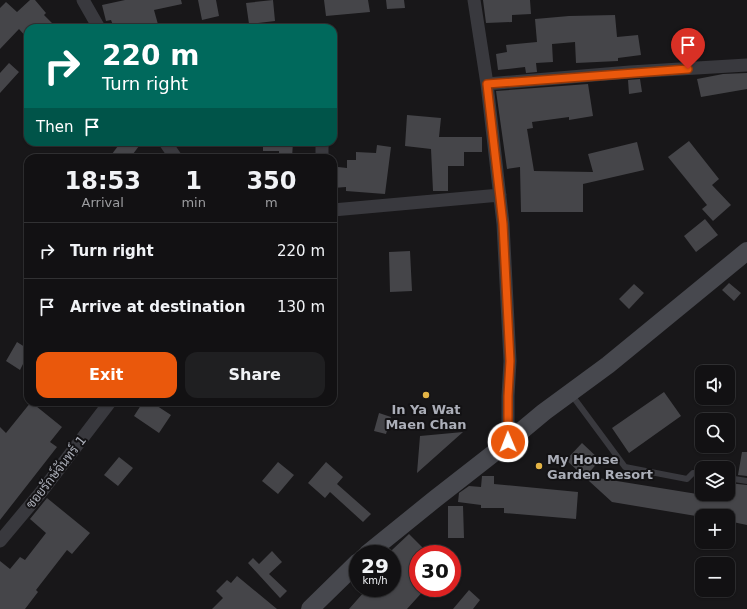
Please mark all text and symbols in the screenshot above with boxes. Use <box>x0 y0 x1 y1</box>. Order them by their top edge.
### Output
pin <box>671 28 705 69</box>
icon: arrive <box>677 34 699 56</box>
text: 220 m <box>102 39 199 72</box>
icon: right <box>36 40 88 92</box>
text: Turn right <box>102 73 188 94</box>
icon: arrive <box>81 116 103 138</box>
text: Then <box>36 118 73 136</box>
text: 18:53 <box>64 167 141 195</box>
text: 1 <box>185 167 202 195</box>
text: 350 <box>246 167 296 195</box>
text: Arrival <box>82 195 124 210</box>
text: min <box>181 195 206 210</box>
text: m <box>265 195 278 210</box>
icon: right <box>36 240 58 262</box>
text: Turn right <box>70 242 154 260</box>
text: 220 m <box>277 242 325 260</box>
icon: arrive <box>36 296 58 318</box>
text: Arrive at destination <box>70 298 245 316</box>
text: 130 m <box>277 298 325 316</box>
button: Exit <box>36 352 177 398</box>
button: Share <box>185 352 325 398</box>
map controls <box>695 365 735 597</box>
button: sound <box>695 365 735 405</box>
marker: In Ya Wat Maen Chan <box>421 390 431 400</box>
place label: In Ya Wat Maen Chan <box>385 402 467 432</box>
button: search <box>695 413 735 453</box>
position arrow <box>487 421 529 463</box>
street label: ซอยรักษ์จันทร์ 1 <box>21 431 89 511</box>
place label: My House Garden Resort <box>547 452 653 482</box>
marker: My House Garden Resort <box>534 461 544 471</box>
button: layers <box>695 461 735 501</box>
button: + <box>695 509 735 549</box>
speed limit sign: 30 <box>409 545 461 597</box>
text: 29 <box>361 554 389 578</box>
button: − <box>695 557 735 597</box>
text: km/h <box>362 575 388 586</box>

